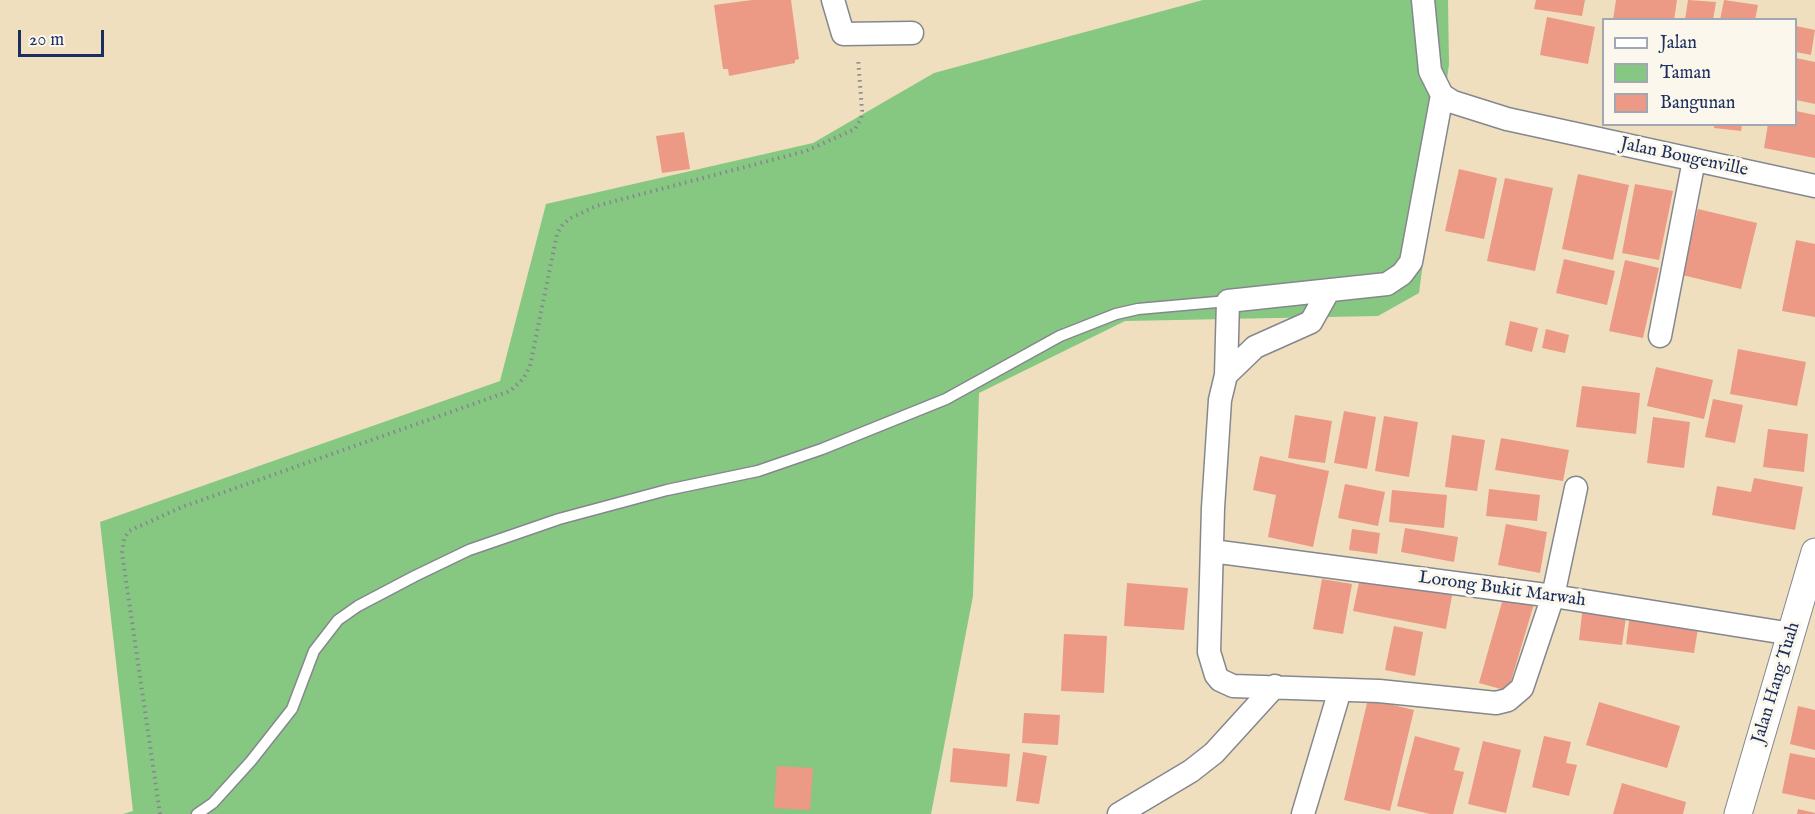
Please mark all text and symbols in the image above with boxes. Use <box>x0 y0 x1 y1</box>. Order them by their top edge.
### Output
scale bar <box>21 18 106 56</box>
legend <box>1602 18 1797 126</box>
text: 20 m <box>29 29 64 52</box>
text: Jalan <box>1660 32 1697 55</box>
text: Taman <box>1660 62 1711 85</box>
text: Bangunan <box>1660 92 1735 115</box>
street label: Jalan Bougenville <box>1618 134 1750 182</box>
street label: Lorong Bukit Marwah <box>1417 568 1587 612</box>
street label: Jalan Hang Tuah <box>1748 620 1806 746</box>

